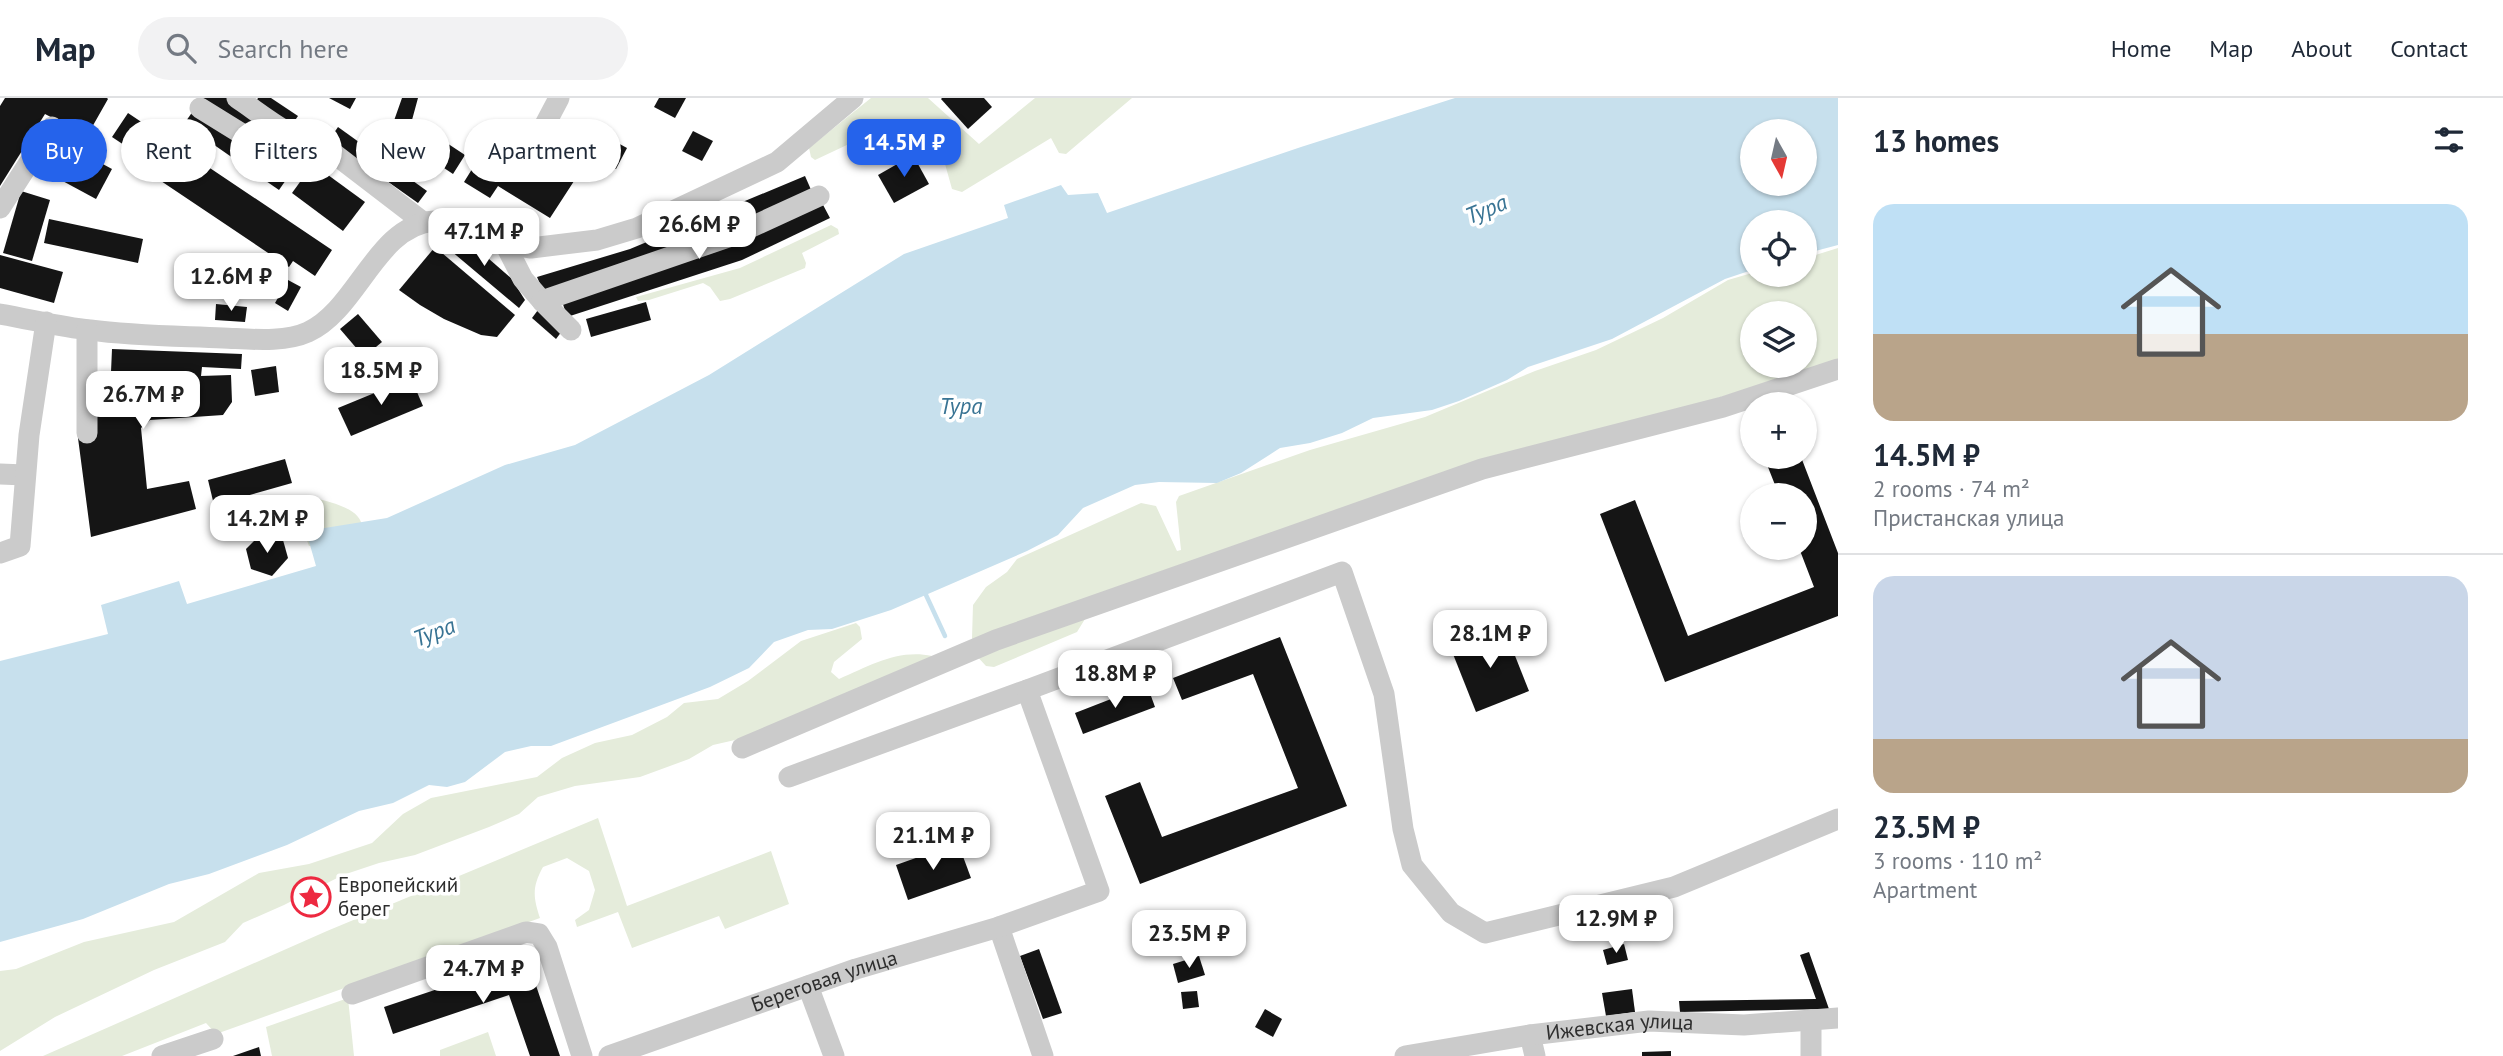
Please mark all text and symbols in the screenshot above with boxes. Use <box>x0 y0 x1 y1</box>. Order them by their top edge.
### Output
search box <box>138 17 628 80</box>
text: Map <box>35 27 96 70</box>
icon: search <box>162 29 200 67</box>
text: Search here <box>218 32 349 65</box>
text: Home <box>2111 33 2171 64</box>
text: Map <box>2209 33 2253 64</box>
text: About <box>2291 33 2352 64</box>
text: Contact <box>2390 33 2468 64</box>
chip: Buy <box>21 119 107 182</box>
chip: Rent <box>121 119 216 182</box>
chip: Filters <box>230 119 342 182</box>
chip: New <box>356 119 450 182</box>
chip: Apartment <box>464 119 621 182</box>
north arrow <box>1740 119 1816 196</box>
map controls <box>1740 119 1817 560</box>
pin: 14.5M ₽ <box>839 120 969 179</box>
text: 13 homes <box>1873 121 1999 160</box>
icon: filters <box>2430 121 2468 159</box>
text: 14.5M ₽ <box>863 127 945 156</box>
water label: Тура <box>1461 187 1511 230</box>
pin: 26.6M ₽ <box>634 202 764 261</box>
pin: 47.1M ₽ <box>419 208 549 268</box>
text: 26.6M ₽ <box>658 209 740 238</box>
button: locate <box>1740 210 1817 287</box>
text: 47.1M ₽ <box>444 216 524 245</box>
icon: home <box>2108 249 2234 375</box>
pin: 12.6M ₽ <box>166 254 296 313</box>
text: 12.6M ₽ <box>190 261 272 290</box>
button: layers <box>1740 301 1817 378</box>
pin: 18.5M ₽ <box>316 348 446 407</box>
text: 18.5M ₽ <box>340 355 422 384</box>
pin: 26.7M ₽ <box>78 372 208 431</box>
text: 26.7M ₽ <box>102 379 184 408</box>
water label: Тура <box>940 391 982 420</box>
button: + <box>1740 392 1817 469</box>
text: 14.5M ₽ <box>1873 435 1980 474</box>
text: 2 rooms · 74 m² <box>1873 474 2030 503</box>
button: − <box>1740 483 1817 560</box>
pin: 14.2M ₽ <box>202 496 332 555</box>
text: 14.2M ₽ <box>226 503 308 532</box>
text: Пристанская улица <box>1873 503 2065 532</box>
water label: Тура <box>409 610 459 653</box>
pin: 28.1M ₽ <box>1425 610 1555 670</box>
text: 28.1M ₽ <box>1449 618 1531 647</box>
icon: home <box>2108 621 2234 747</box>
pin: 18.8M ₽ <box>1050 650 1180 710</box>
text: 18.8M ₽ <box>1074 658 1156 687</box>
text: 23.5M ₽ <box>1873 807 1980 846</box>
pin: 21.1M ₽ <box>868 812 998 872</box>
text: 21.1M ₽ <box>892 820 974 849</box>
text: 3 rooms · 110 m² <box>1873 846 2042 875</box>
place label: Европейский берег <box>338 871 458 922</box>
text: Apartment <box>1873 875 1977 904</box>
place icon: Европейский берег <box>290 876 332 918</box>
pin: 12.9M ₽ <box>1551 896 1681 955</box>
text: 12.9M ₽ <box>1575 903 1657 932</box>
pin: 23.5M ₽ <box>1124 910 1254 970</box>
text: 23.5M ₽ <box>1148 918 1230 947</box>
street label: Береговая улица <box>747 944 901 1018</box>
pin: 24.7M ₽ <box>418 946 548 1005</box>
text: 24.7M ₽ <box>442 953 524 982</box>
street label: Ижевская улица <box>1544 1007 1694 1046</box>

